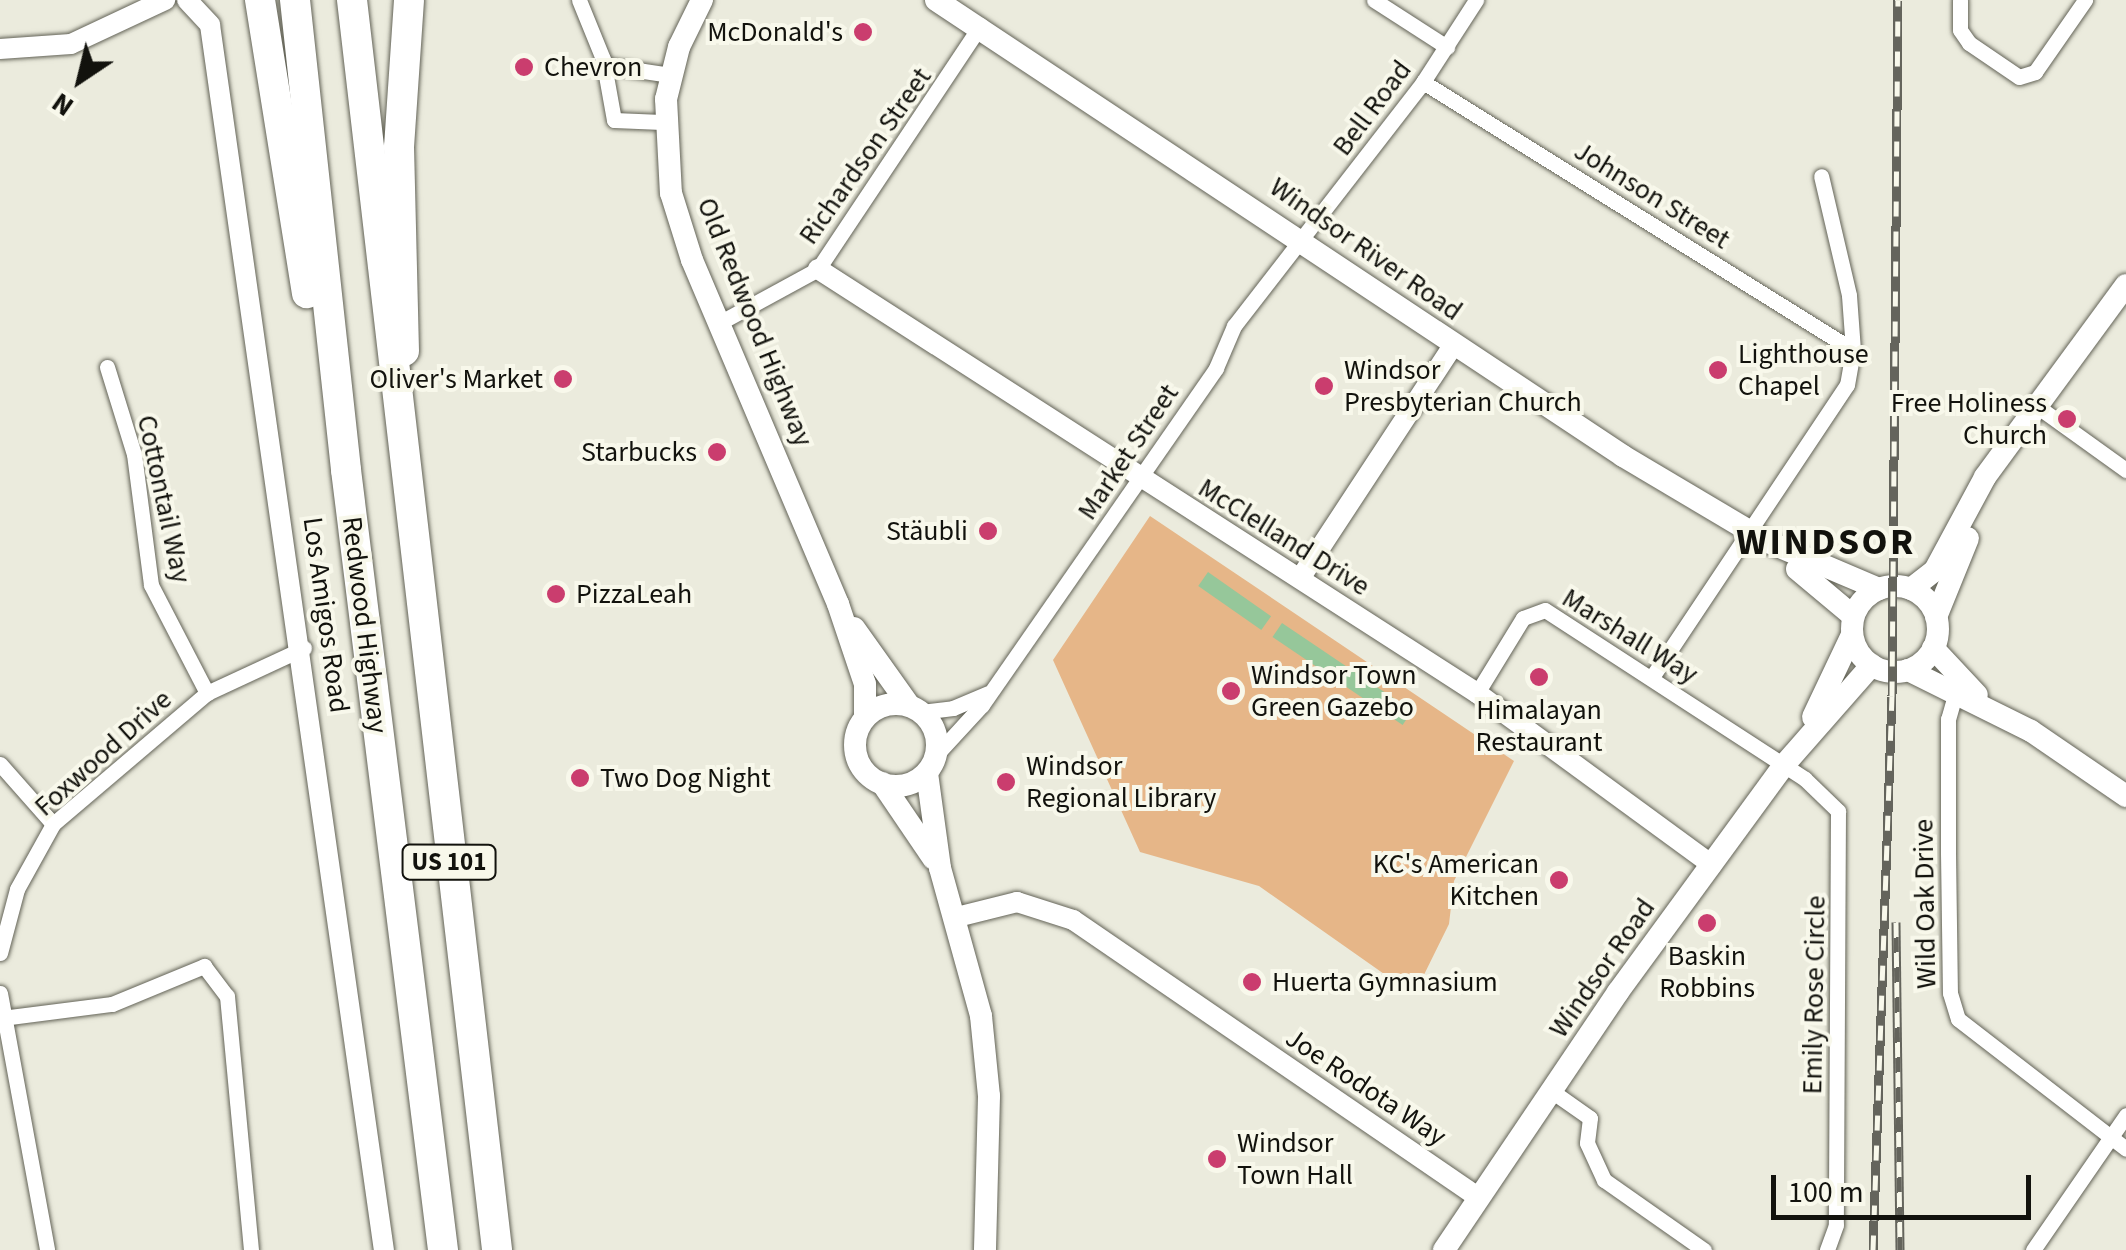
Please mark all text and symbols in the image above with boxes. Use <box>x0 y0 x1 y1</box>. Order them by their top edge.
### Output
place label: McDonald's <box>707 15 843 49</box>
marker: McDonald's <box>852 21 874 43</box>
north arrow <box>30 30 130 130</box>
place label: Chevron <box>544 50 642 84</box>
street label: Bell Road <box>1325 54 1419 162</box>
marker: Chevron <box>513 56 535 78</box>
street label: Richardson Street <box>792 61 938 251</box>
text: N <box>44 83 82 126</box>
street label: Johnson Street <box>1568 134 1736 256</box>
street label: Windsor River Road <box>1263 170 1469 328</box>
street label: Old Redwood Highway <box>690 193 820 451</box>
place label: Lighthouse Chapel <box>1738 337 1869 403</box>
place label: Windsor Presbyterian Church <box>1344 353 1582 419</box>
marker: Lighthouse Chapel <box>1707 359 1729 381</box>
place label: Oliver's Market <box>369 362 543 396</box>
marker: Oliver's Market <box>552 368 574 390</box>
marker: Windsor Presbyterian Church <box>1313 375 1335 397</box>
street label: Market Street <box>1070 378 1186 526</box>
place label: Free Holiness Church <box>1891 386 2047 452</box>
marker: Free Holiness Church <box>2056 408 2078 430</box>
street label: Cottontail Way <box>130 412 198 586</box>
place label: Starbucks <box>581 435 697 469</box>
marker: Starbucks <box>706 441 728 463</box>
street label: McClelland Drive <box>1192 471 1376 603</box>
place label: Stäubli <box>886 514 968 548</box>
street label: Los Amigos Road <box>296 515 356 715</box>
street label: Redwood Highway <box>335 515 395 735</box>
marker: Stäubli <box>977 520 999 542</box>
district label: WINDSOR <box>1736 520 1916 566</box>
place label: PizzaLeah <box>576 577 692 611</box>
street label: Marshall Way <box>1556 581 1704 691</box>
marker: PizzaLeah <box>545 583 567 605</box>
place label: Windsor Town Green Gazebo <box>1251 658 1417 724</box>
marker: Himalayan Restaurant <box>1528 666 1550 688</box>
marker: Windsor Town Green Gazebo <box>1220 680 1242 702</box>
street label: Foxwood Drive <box>28 683 178 823</box>
place label: Himalayan Restaurant <box>1476 693 1602 759</box>
place label: Windsor Regional Library <box>1026 749 1216 815</box>
place label: Two Dog Night <box>600 761 771 795</box>
marker: Two Dog Night <box>569 767 591 789</box>
marker: Windsor Regional Library <box>995 771 1017 793</box>
street label: Wild Oak Drive <box>1907 819 1943 989</box>
road number: US 101 <box>402 842 496 882</box>
place label: KC's American Kitchen <box>1373 847 1539 913</box>
marker: KC's American Kitchen <box>1548 869 1570 891</box>
street label: Windsor Road <box>1542 892 1662 1044</box>
street label: Emily Rose Circle <box>1795 895 1833 1095</box>
marker: Baskin Robbins <box>1696 912 1718 934</box>
place label: Baskin Robbins <box>1659 939 1755 1005</box>
place label: Huerta Gymnasium <box>1272 965 1498 999</box>
marker: Huerta Gymnasium <box>1241 971 1263 993</box>
street label: Joe Rodota Way <box>1279 1021 1453 1153</box>
place label: Windsor Town Hall <box>1237 1126 1353 1192</box>
marker: Windsor Town Hall <box>1206 1148 1228 1170</box>
scale bar <box>1776 1155 2036 1217</box>
text: 100 m <box>1788 1171 1864 1214</box>

